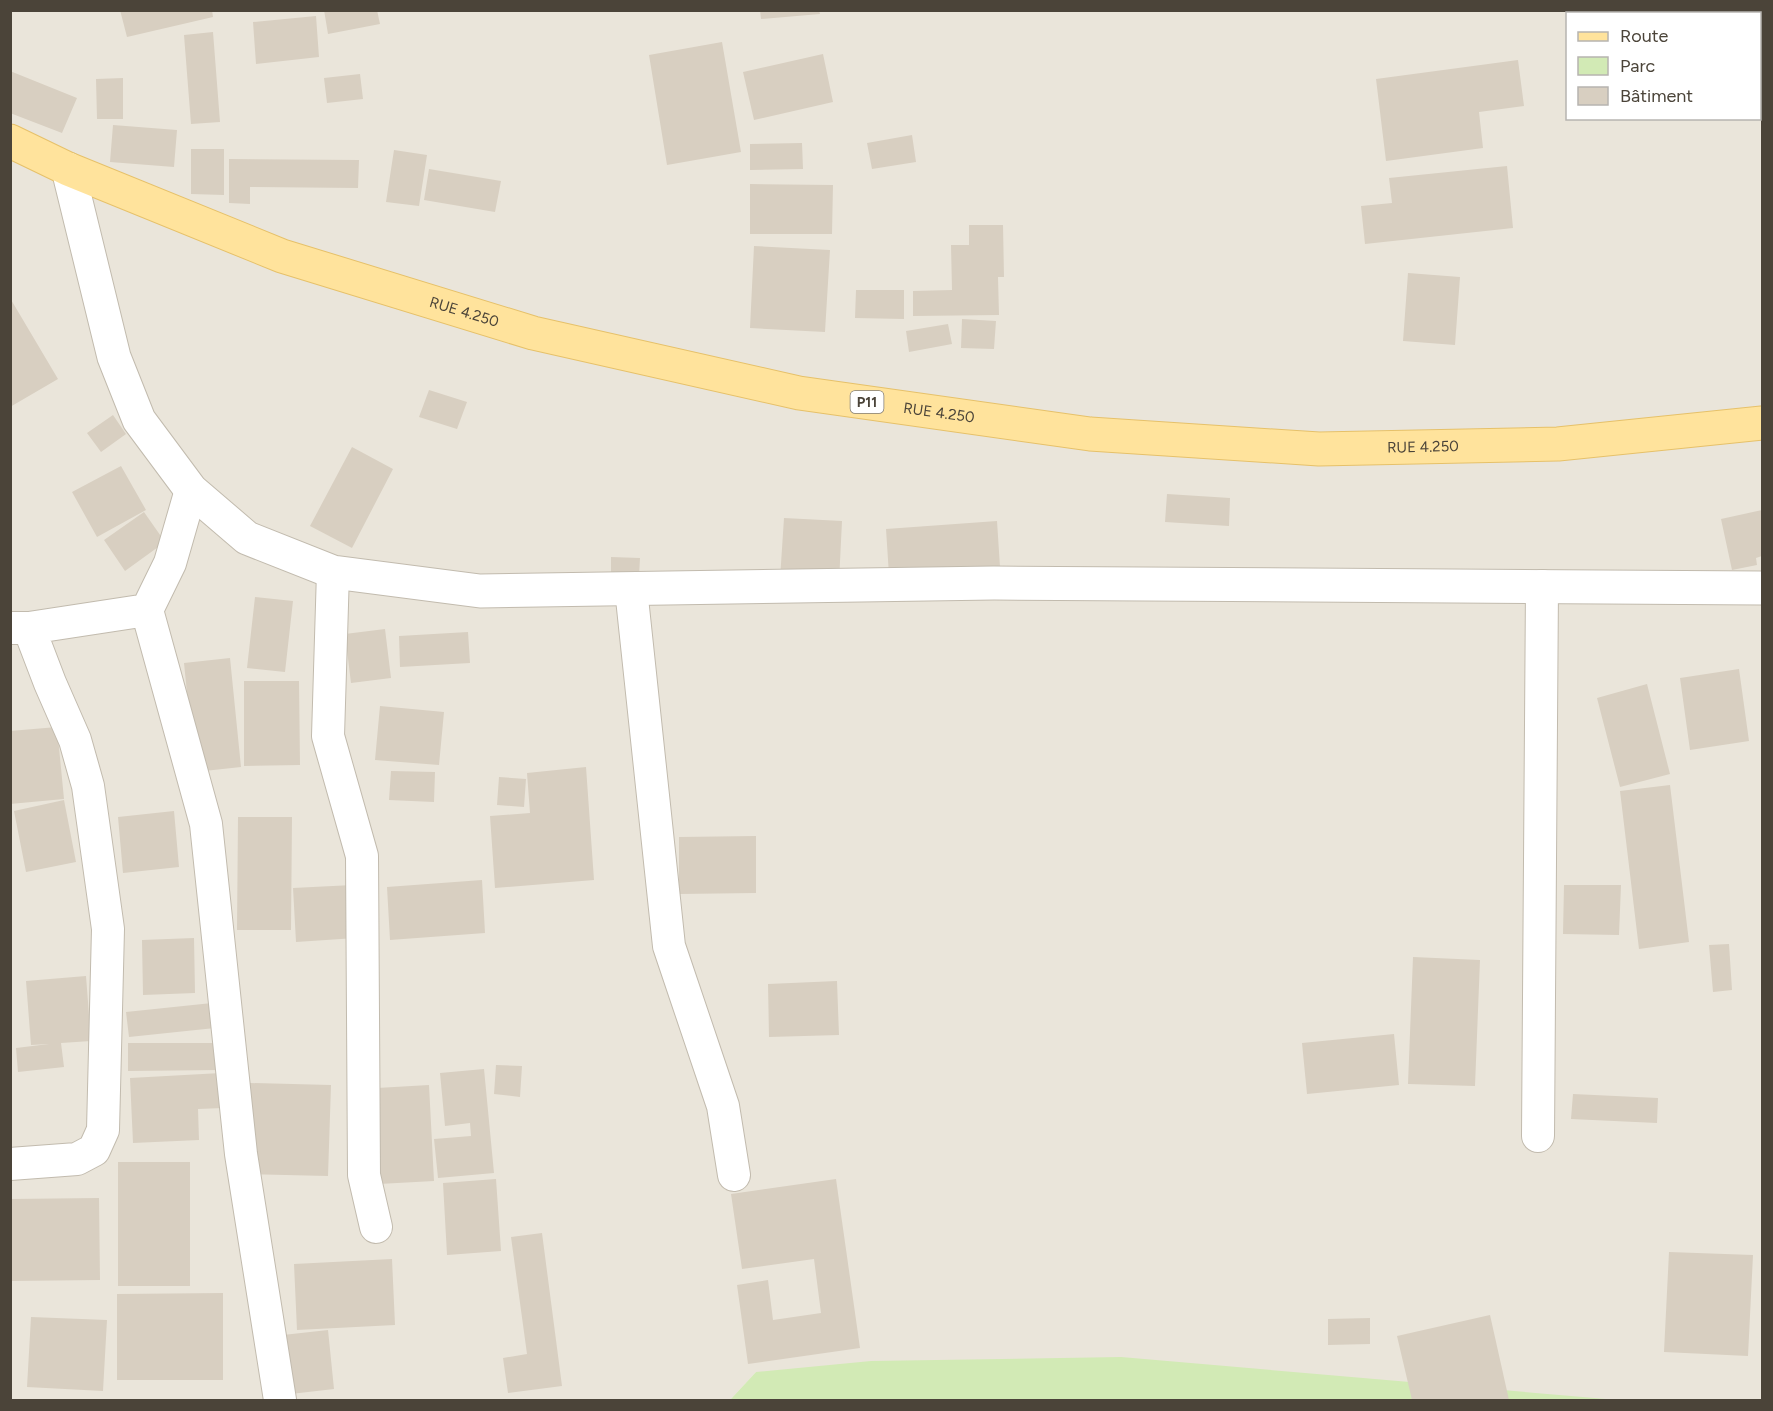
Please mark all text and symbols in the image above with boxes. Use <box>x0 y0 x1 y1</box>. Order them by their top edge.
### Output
legend <box>1566 12 1761 120</box>
text: Route <box>1620 25 1669 47</box>
text: Parc <box>1620 55 1656 77</box>
text: Bâtiment <box>1620 85 1693 107</box>
street label: RUE 4.250 <box>427 293 501 331</box>
road number: P11 <box>850 391 884 413</box>
street label: RUE 4.250 <box>902 399 976 427</box>
street label: RUE 4.250 <box>1387 437 1459 457</box>

